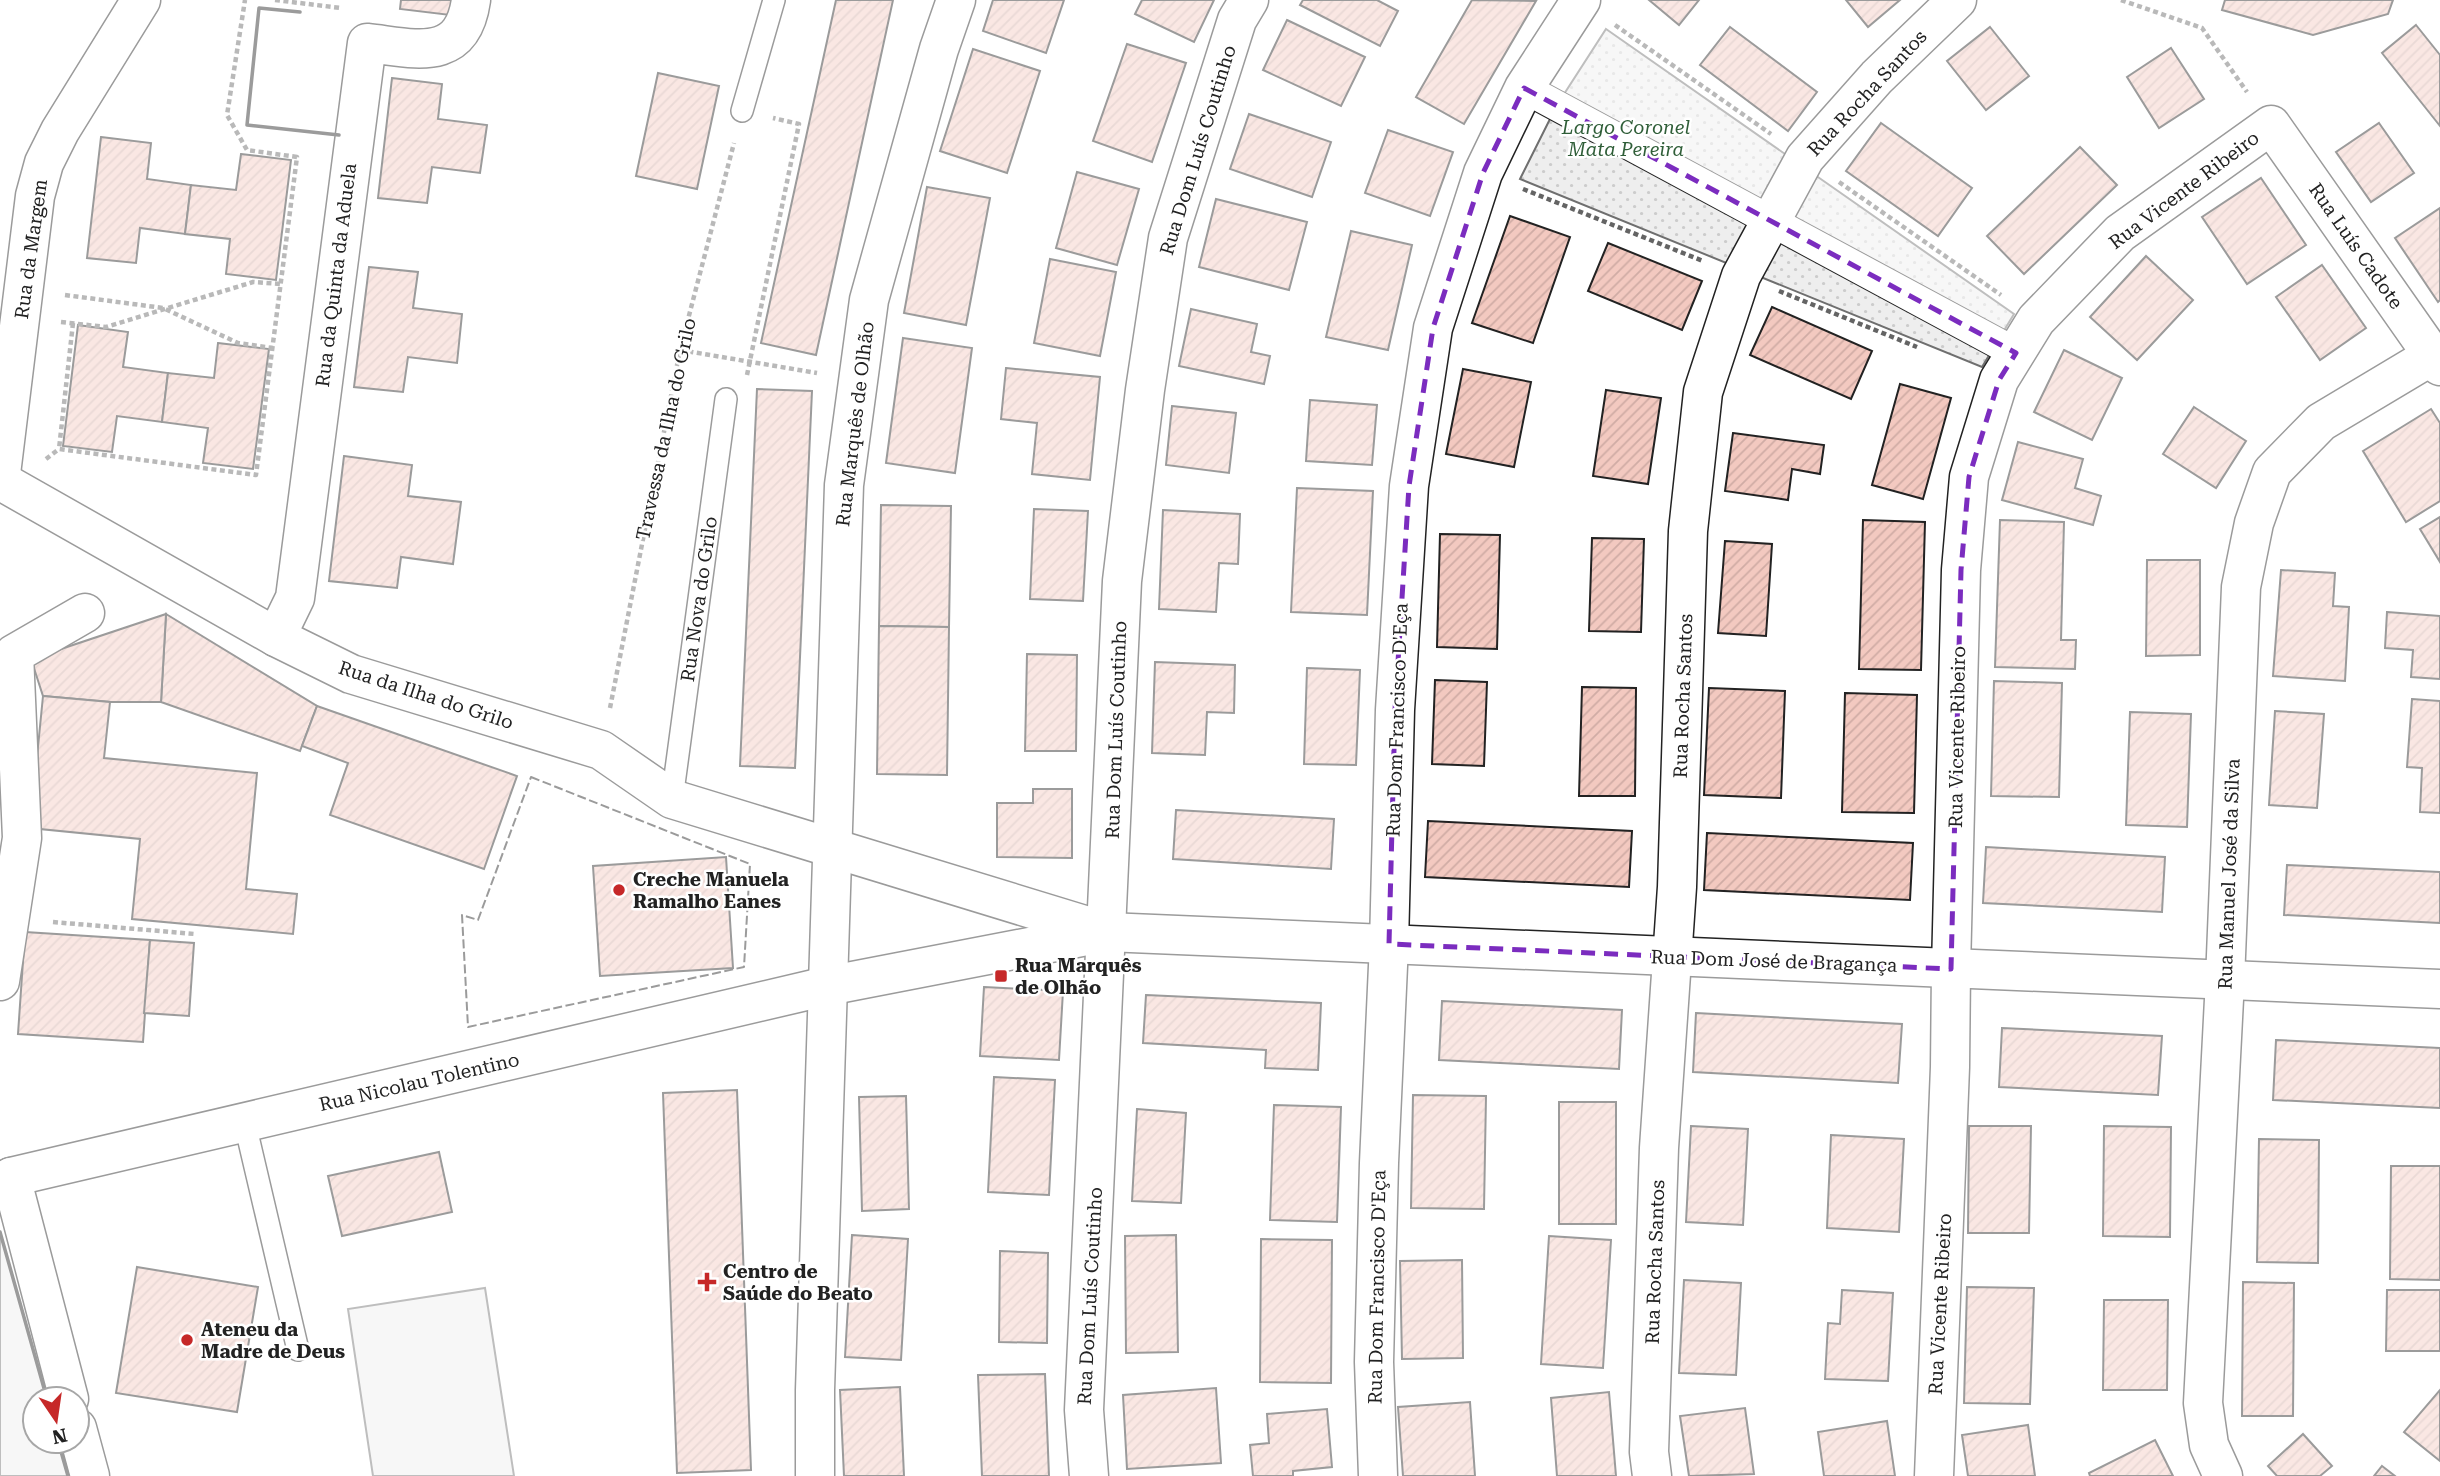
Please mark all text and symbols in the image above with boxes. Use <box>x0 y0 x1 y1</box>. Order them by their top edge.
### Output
street label: Rua Rocha Santos <box>1803 25 1931 161</box>
street label: Rua Dom Luís Coutinho <box>1155 42 1241 258</box>
park label: Largo Coronel Mata Pereira <box>1561 116 1690 161</box>
street label: Rua Vicente Ribeiro <box>2104 126 2264 254</box>
street label: Rua da Quinta da Aduela <box>311 161 361 388</box>
street label: Rua da Margem <box>10 178 52 320</box>
street label: Rua Luís Cadote <box>2304 179 2408 313</box>
street label: Travessa da Ilha do Grilo <box>631 316 701 542</box>
street label: Rua Marquês de Olhão <box>831 320 879 528</box>
street label: Rua Nova do Grilo <box>676 515 722 683</box>
street label: Rua Dom Francisco D'Eça <box>1381 602 1413 837</box>
street label: Rua Rocha Santos <box>1669 613 1697 779</box>
street label: Rua Dom Luís Coutinho <box>1101 621 1131 839</box>
street label: Rua Vicente Ribeiro <box>1944 646 1970 828</box>
street label: Rua da Ilha do Grilo <box>336 656 516 734</box>
street label: Rua Manuel José da Silva <box>2213 757 2245 990</box>
place label: Creche Manuela Ramalho Eanes <box>633 868 789 913</box>
marker: Creche Manuela Ramalho Eanes <box>611 882 627 898</box>
street label: Rua Dom José de Bragança <box>1650 945 1898 977</box>
place label: Rua Marquês de Olhão <box>1015 954 1142 999</box>
marker: Rua Marquês de Olhão <box>993 968 1009 984</box>
street label: Rua Nicolau Tolentino <box>317 1048 521 1116</box>
street label: Rua Dom Francisco D'Eça <box>1363 1169 1391 1404</box>
street label: Rua Rocha Santos <box>1641 1179 1669 1345</box>
street label: Rua Dom Luís Coutinho <box>1073 1186 1107 1406</box>
street label: Rua Vicente Ribeiro <box>1924 1213 1956 1395</box>
place label: Centro de Saúde do Beato <box>723 1260 873 1305</box>
marker: Centro de Saúde do Beato <box>697 1272 717 1292</box>
place label: Ateneu da Madre de Deus <box>201 1318 345 1363</box>
marker: Ateneu da Madre de Deus <box>179 1332 195 1348</box>
north arrow <box>21 1385 91 1455</box>
text: N <box>50 1423 69 1449</box>

